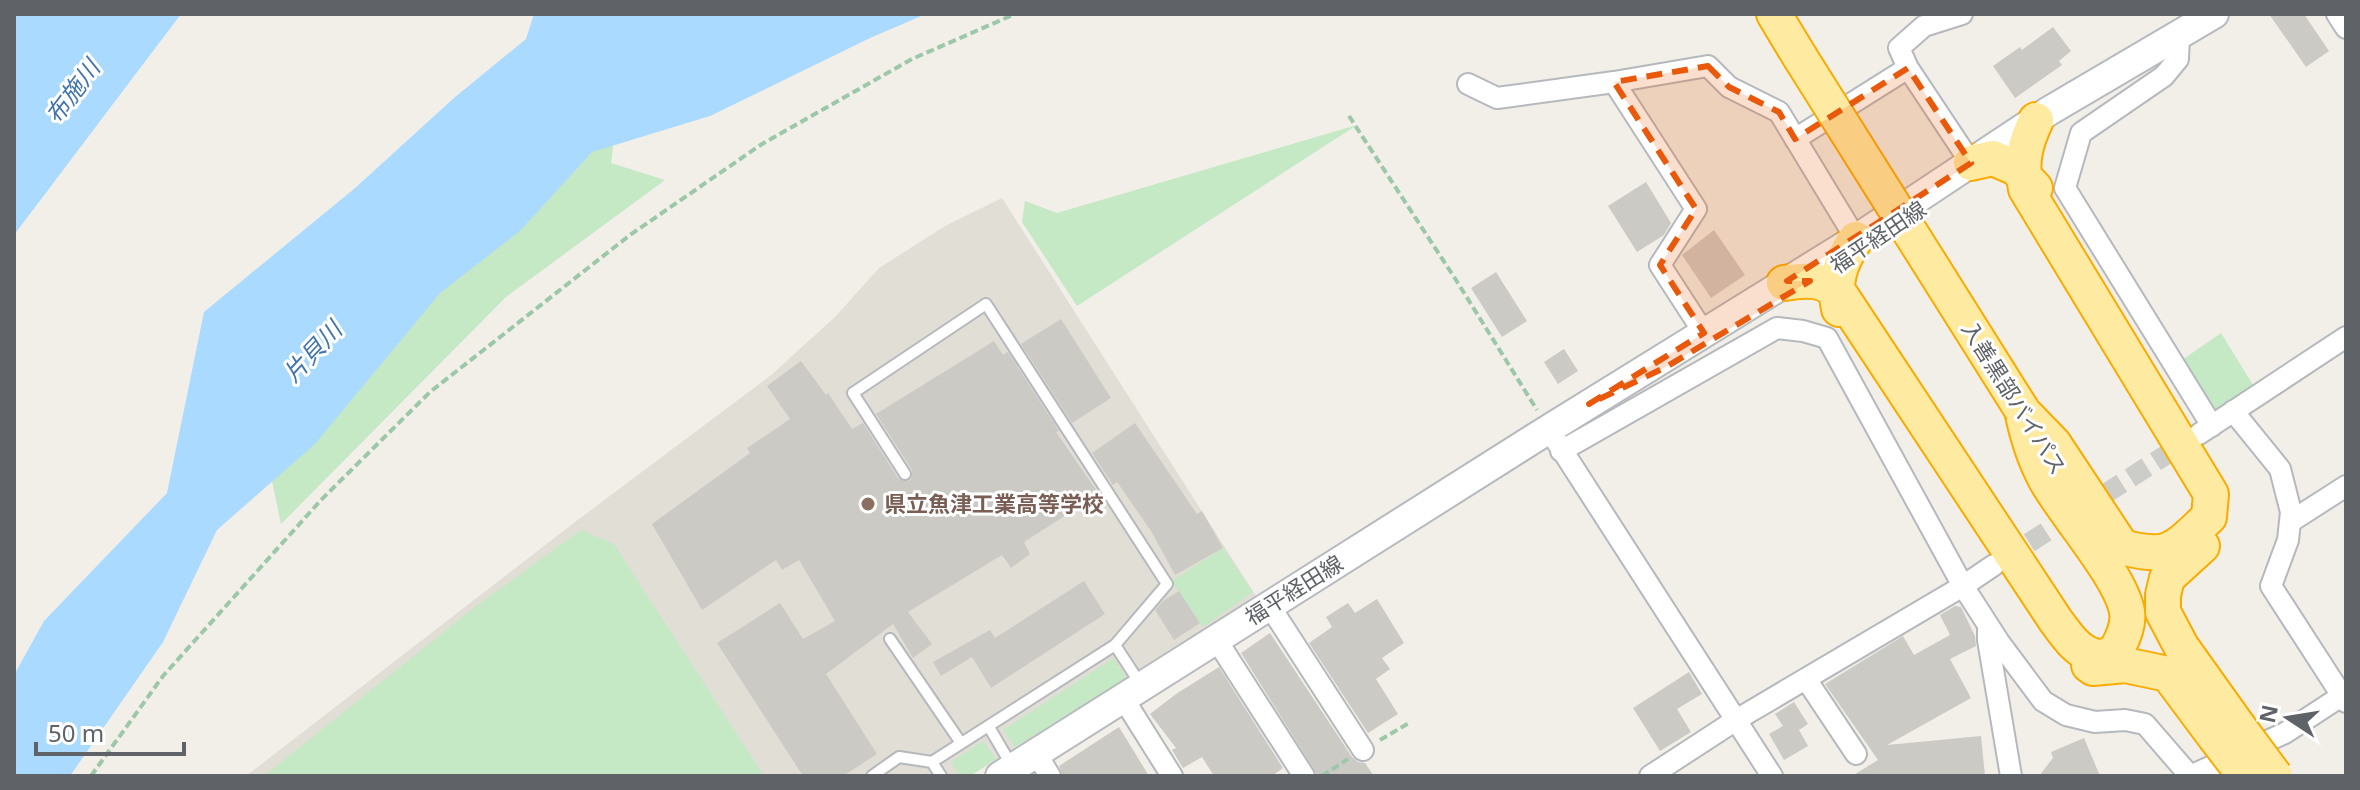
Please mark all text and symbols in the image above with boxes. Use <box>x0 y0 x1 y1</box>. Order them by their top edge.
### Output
water label: 布施川 <box>37 50 108 130</box>
street label: 福平経田線 <box>1823 193 1931 279</box>
water label: 片貝川 <box>275 311 351 389</box>
street label: 入善黒部バイパス <box>1956 315 2074 480</box>
place label: 県立魚津工業高等学校 <box>884 488 1104 518</box>
marker: 県立魚津工業高等学校 <box>859 495 877 513</box>
street label: 福平経田線 <box>1239 547 1348 631</box>
north arrow <box>2248 678 2328 758</box>
text: N <box>2251 702 2284 726</box>
scale bar <box>36 706 184 756</box>
text: 50 m <box>48 716 104 749</box>

